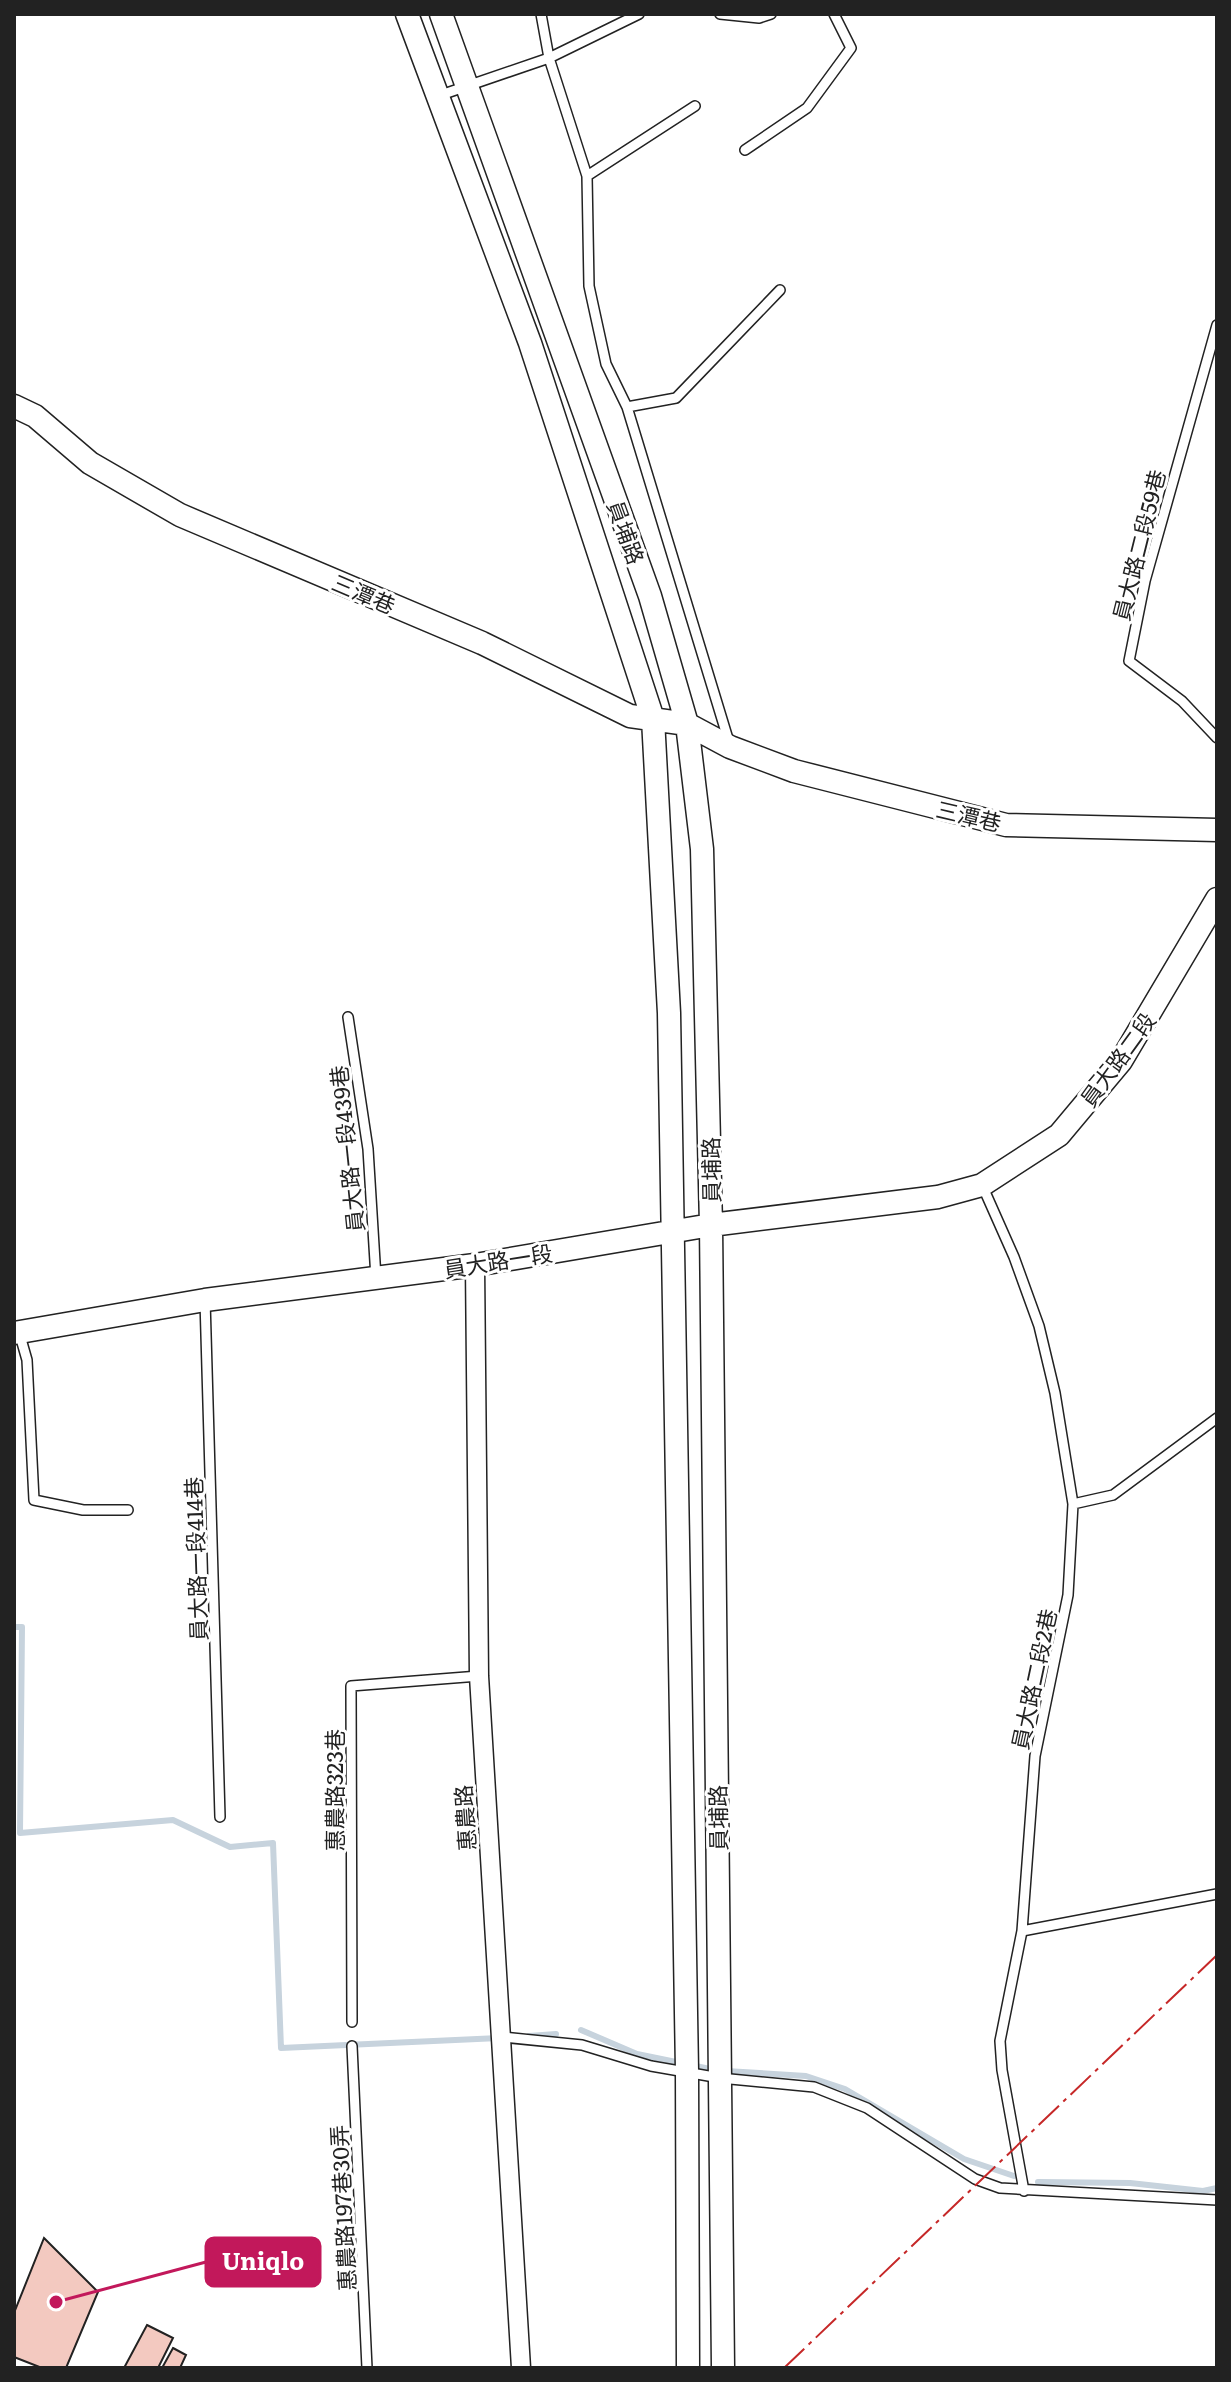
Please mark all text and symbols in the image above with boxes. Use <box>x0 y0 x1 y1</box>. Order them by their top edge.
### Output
street label: 員大路二段59巷 <box>1103 466 1173 624</box>
street label: 員埔路 <box>600 495 654 569</box>
street label: 三潭巷 <box>327 565 401 621</box>
street label: 三潭巷 <box>933 791 1005 839</box>
street label: 員大路二段 <box>1071 1005 1163 1113</box>
street label: 員大路一段439巷 <box>321 1064 371 1234</box>
street label: 員埔路 <box>693 1137 727 1203</box>
street label: 員大路一段 <box>441 1235 555 1285</box>
street label: 員大路一段414巷 <box>176 1476 214 1642</box>
street label: 員大路二段2巷 <box>1002 1606 1064 1752</box>
street label: 惠農路323巷 <box>317 1729 350 1851</box>
street label: 惠農路 <box>445 1784 483 1852</box>
street label: 員埔路 <box>700 1785 734 1851</box>
street label: 惠農路197巷30弄 <box>321 2124 363 2292</box>
callout: Uniqlo <box>206 2238 320 2286</box>
text: Uniqlo <box>222 2242 304 2277</box>

